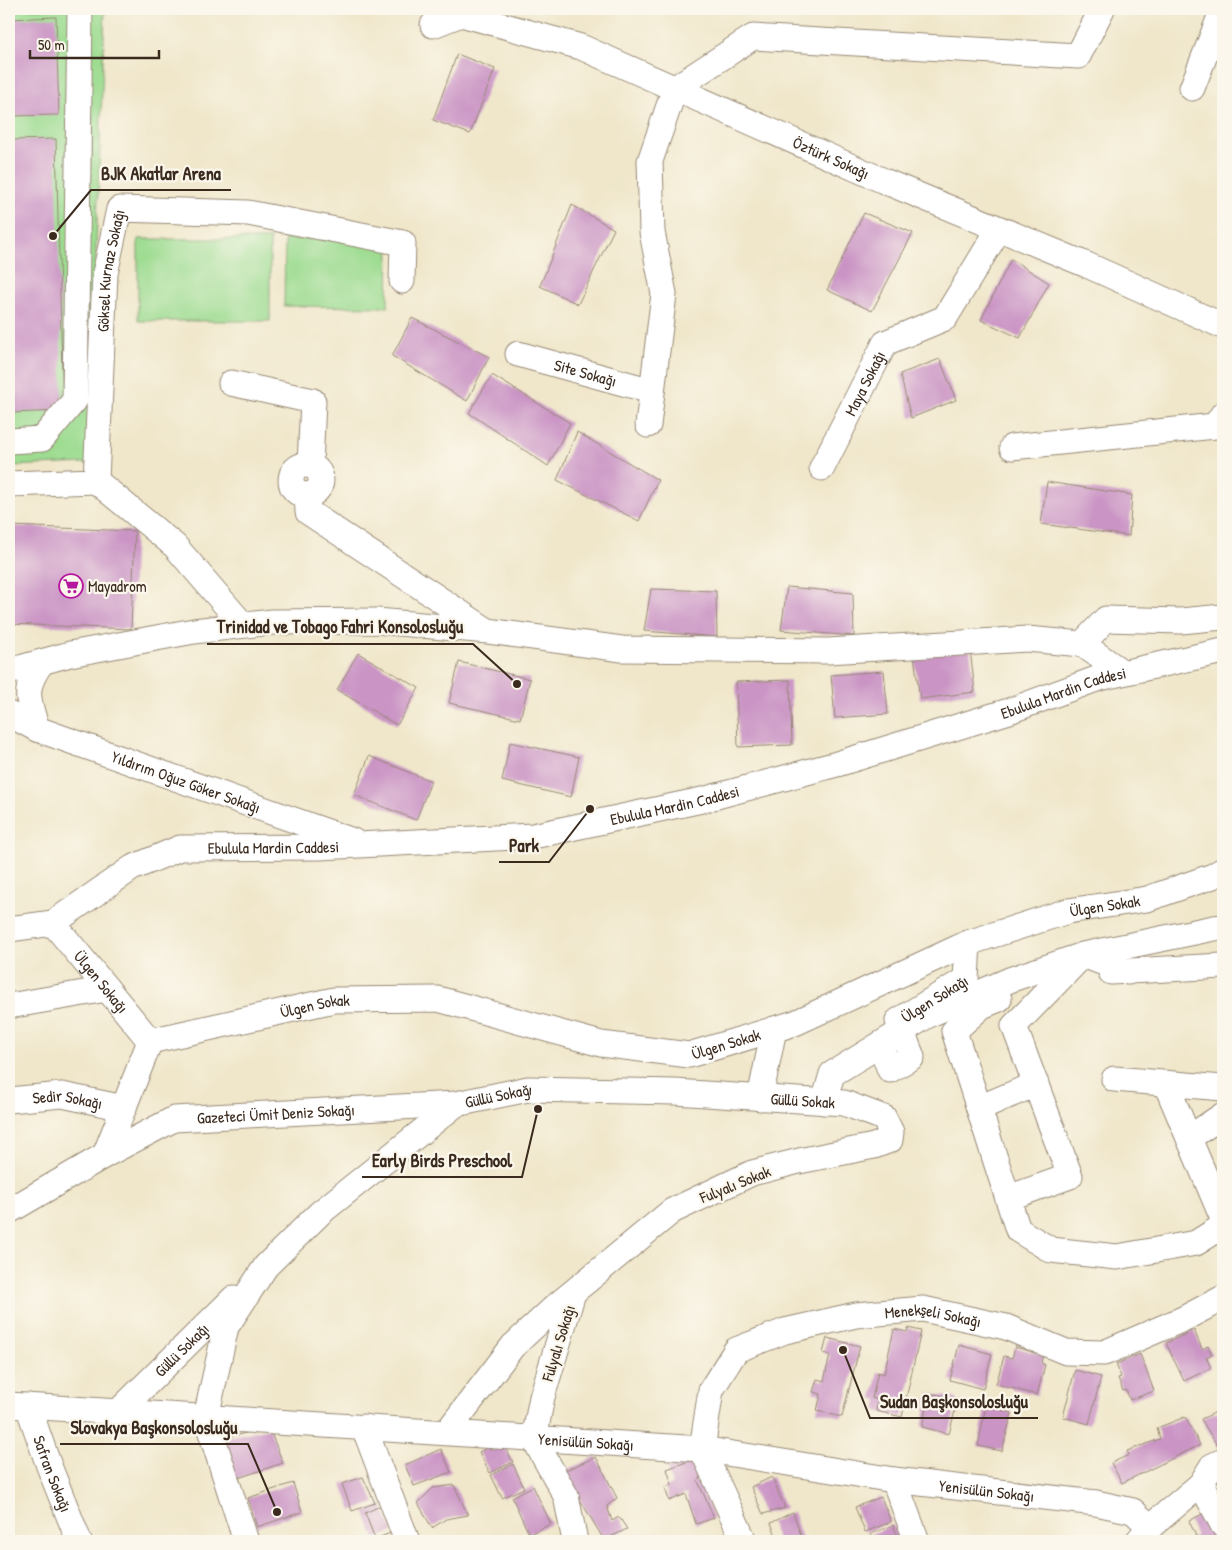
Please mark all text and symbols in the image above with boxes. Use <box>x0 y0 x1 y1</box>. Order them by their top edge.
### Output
scale bar <box>30 28 159 60</box>
text: 50 m <box>38 34 65 55</box>
street label: Öztürk Sokağı <box>789 131 873 184</box>
callout: BJK Akatlar Arena <box>91 157 231 190</box>
text: BJK Akatlar Arena <box>101 161 222 186</box>
street label: Göksel Kurnaz Sokağı <box>91 208 130 333</box>
street label: Maya Sokağı <box>839 347 890 419</box>
street label: Site Sokağı <box>552 354 619 392</box>
supermarket icon: Mayadrom <box>58 573 84 599</box>
place label: Mayadrom <box>88 575 147 597</box>
callout: Trinidad ve Tobago Fahri Konsolosluğu <box>207 611 473 644</box>
text: Trinidad ve Tobago Fahri Konsolosluğu <box>216 614 464 640</box>
street label: Ebulula Mardin Caddesi <box>998 661 1128 724</box>
street label: Yıldırım Oğuz Göker Sokağı <box>109 745 264 818</box>
street label: Ebulula Mardin Caddesi <box>608 780 742 830</box>
callout: Park <box>499 829 549 862</box>
text: Park <box>509 833 540 858</box>
street label: Ebulula Mardin Caddesi <box>208 835 340 859</box>
street label: Ülgen Sokak <box>1068 889 1142 922</box>
street label: Ülgen Sokağı <box>69 946 134 1018</box>
street label: Ülgen Sokağı <box>897 969 972 1028</box>
street label: Ülgen Sokak <box>278 989 350 1023</box>
street label: Ülgen Sokak <box>689 1023 763 1065</box>
street label: Güllü Sokağı <box>463 1078 533 1113</box>
street label: Sedir Sokağı <box>31 1084 105 1114</box>
street label: Güllü Sokak <box>770 1087 836 1113</box>
street label: Gazeteci Ümit Deniz Sokağı <box>196 1098 355 1129</box>
callout: Early Birds Preschool <box>362 1144 522 1177</box>
text: Early Birds Preschool <box>372 1148 513 1174</box>
street label: Fulyalı Sokak <box>695 1160 774 1209</box>
street label: Menekşeli Sokağı <box>884 1298 983 1332</box>
street label: Fulyalı Sokağı <box>536 1302 580 1385</box>
street label: Güllü Sokağı <box>149 1318 214 1381</box>
callout: Sudan Başkonsolosluğu <box>870 1385 1038 1418</box>
text: Sudan Başkonsolosluğu <box>880 1389 1029 1415</box>
callout: Slovakya Başkonsolosluğu <box>60 1411 248 1444</box>
text: Slovakya Başkonsolosluğu <box>70 1415 238 1441</box>
street label: Yenisülün Sokağı <box>537 1428 634 1456</box>
street label: Safran Sokağı <box>28 1432 77 1515</box>
street label: Yenisülün Sokağı <box>938 1474 1035 1507</box>

